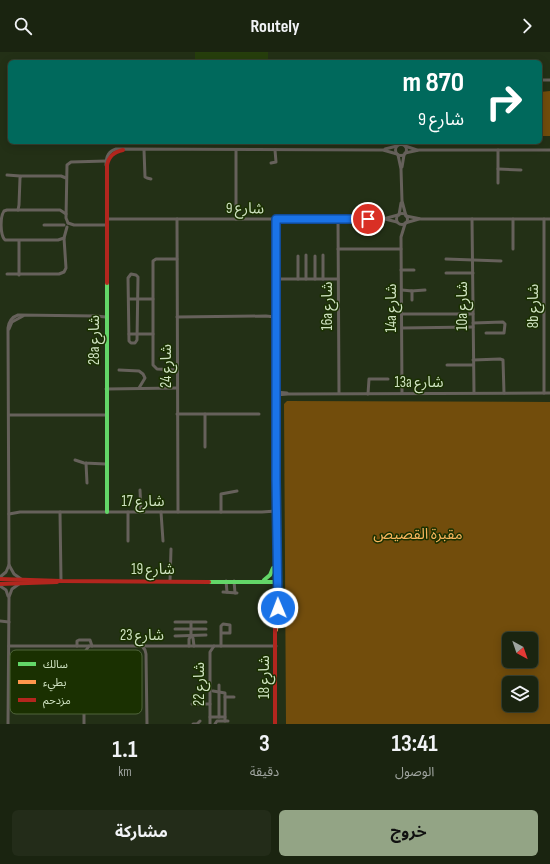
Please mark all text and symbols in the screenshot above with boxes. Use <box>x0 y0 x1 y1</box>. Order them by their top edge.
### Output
icon: search <box>12 15 34 37</box>
icon: forward <box>516 15 538 37</box>
text: Routely <box>250 16 300 37</box>
text: 870 m <box>402 66 464 99</box>
icon: right <box>478 76 530 128</box>
text: شارع 9 <box>418 109 464 130</box>
street label: شارع 9 <box>226 199 265 220</box>
pin <box>351 202 385 236</box>
icon: arrive <box>357 208 379 230</box>
street label: 16a شارع <box>318 281 339 331</box>
street label: 10a شارع <box>453 281 474 331</box>
street label: 14a شارع <box>382 283 403 332</box>
street label: 8b شارع <box>524 284 545 328</box>
street label: 28a شارع <box>85 315 106 365</box>
street label: شارع 24 <box>157 344 178 388</box>
street label: 13a شارع <box>395 373 444 394</box>
street label: شارع 17 <box>122 492 165 513</box>
park label: مقبرة القصيص <box>373 525 463 544</box>
street label: شارع 19 <box>131 560 175 581</box>
position arrow <box>257 587 299 629</box>
street label: شارع 23 <box>120 626 164 647</box>
north arrow <box>502 632 538 668</box>
map controls <box>502 632 538 712</box>
legend <box>10 650 142 714</box>
street label: شارع 18 <box>255 655 276 699</box>
text: سالك <box>43 658 68 671</box>
street label: شارع 22 <box>190 662 211 706</box>
text: بطيء <box>43 676 66 692</box>
button: layers <box>502 676 538 712</box>
text: مزدحم <box>43 694 71 709</box>
text: 3 <box>259 729 270 758</box>
text: 13:41 <box>392 729 438 758</box>
text: 1.1 <box>112 735 137 764</box>
text: km <box>118 764 131 780</box>
text: دقيقة <box>250 764 279 780</box>
text: الوصول <box>395 764 434 780</box>
button: مشاركة <box>12 810 271 856</box>
button: خروج <box>279 810 538 856</box>

